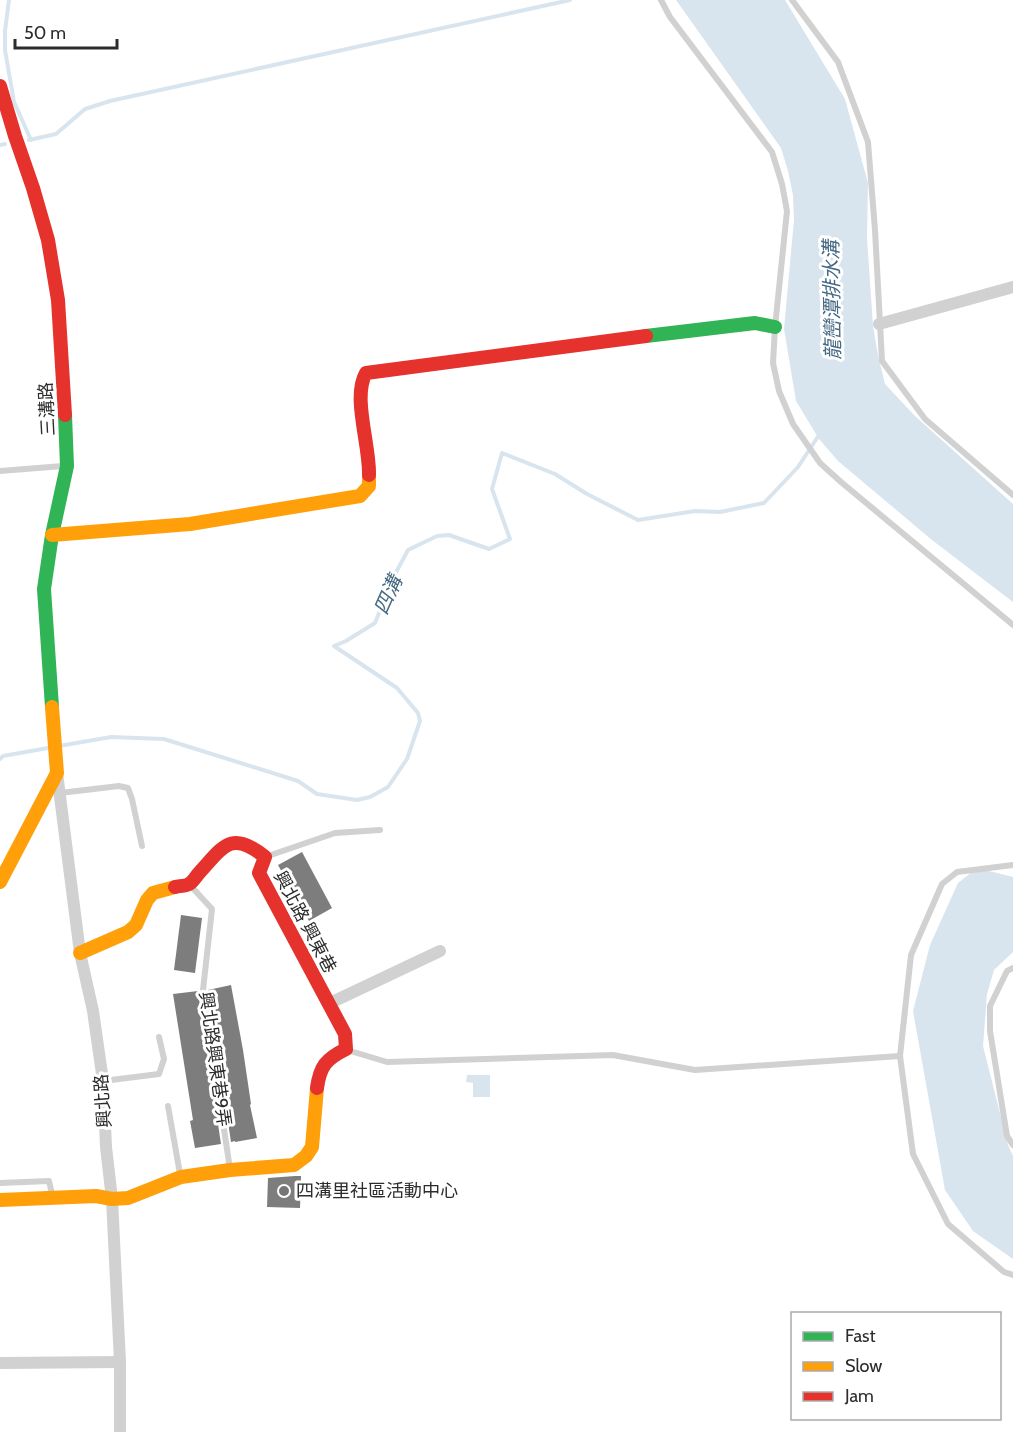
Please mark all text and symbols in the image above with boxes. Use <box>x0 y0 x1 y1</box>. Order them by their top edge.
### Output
scale bar <box>15 12 117 50</box>
text: 50 m <box>24 22 66 44</box>
water label: 龍巒潭排水溝 <box>819 237 845 360</box>
street label: 三溝路 <box>35 381 59 437</box>
water label: 四溝 <box>369 569 408 618</box>
street label: 興北路 興東巷 <box>269 867 341 977</box>
street label: 興北路興東巷9弄 <box>195 990 235 1128</box>
street label: 興北路 <box>90 1073 116 1129</box>
place label: 四溝里社區活動中心 <box>296 1180 458 1202</box>
marker: 四溝里社區活動中心 <box>277 1184 291 1198</box>
legend <box>791 1312 1001 1420</box>
text: Fast <box>845 1325 876 1347</box>
text: Slow <box>845 1355 882 1377</box>
text: Jam <box>844 1385 874 1407</box>

